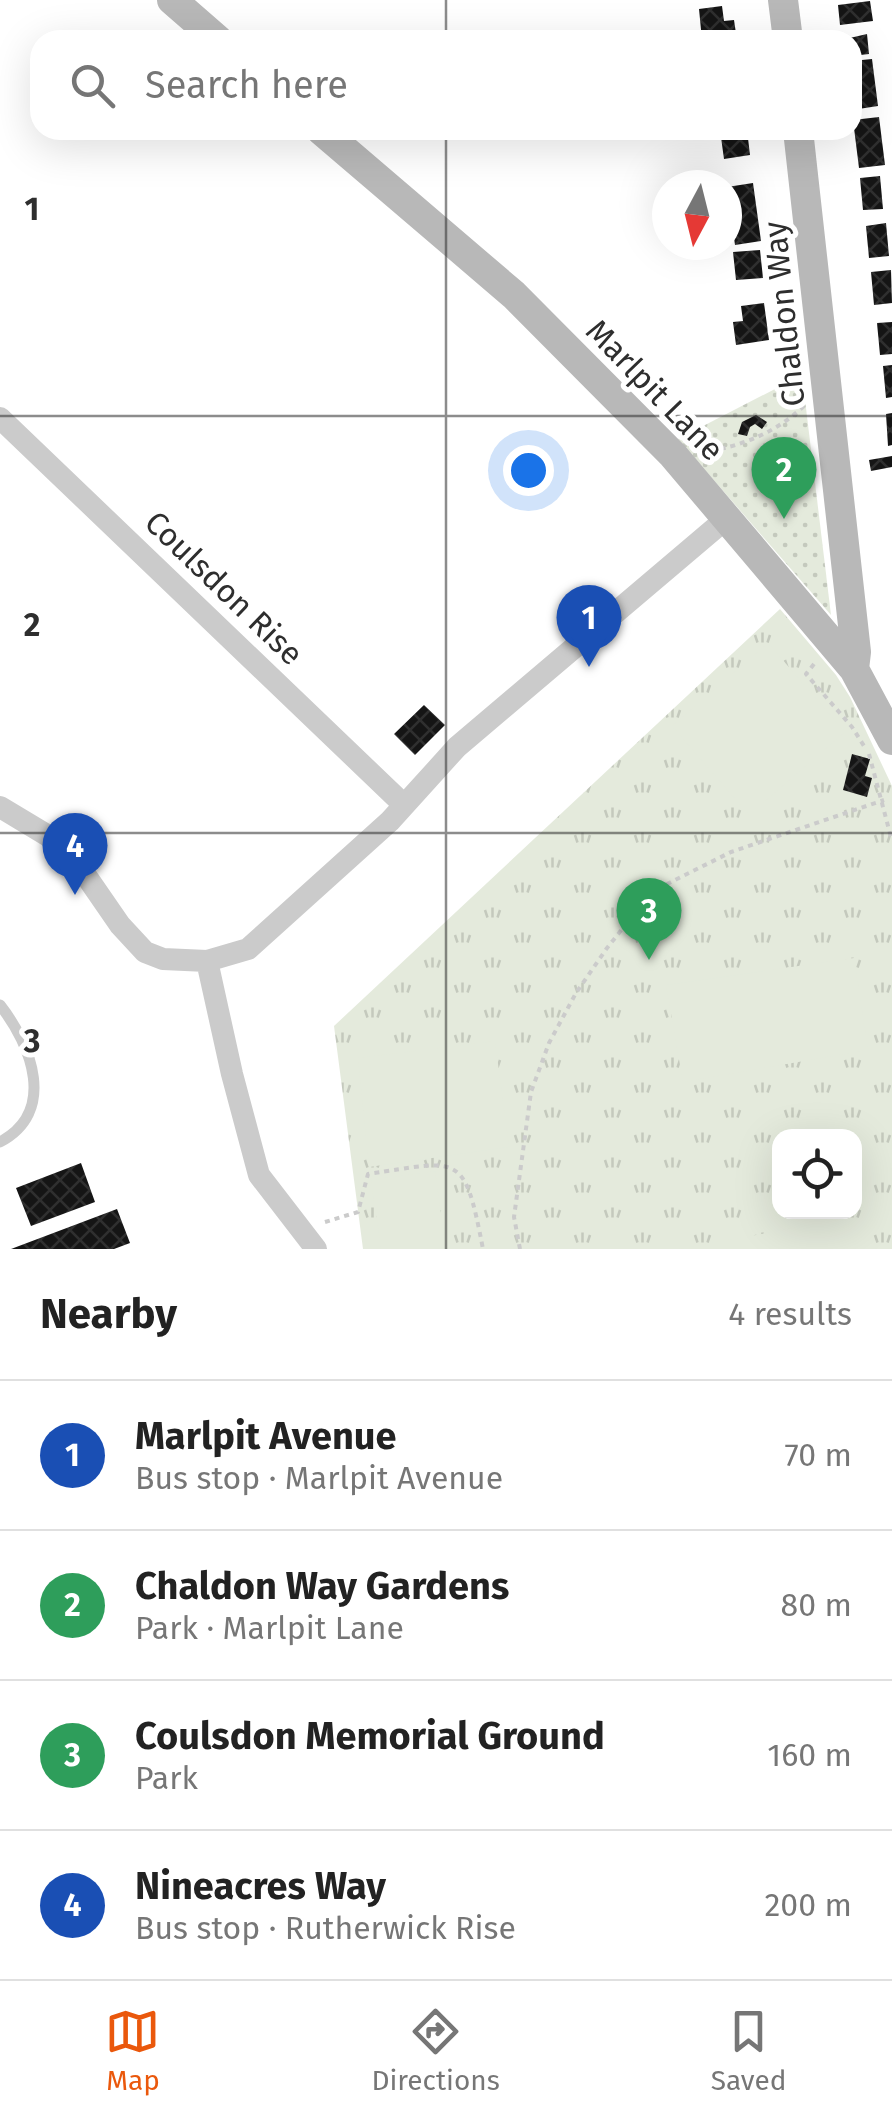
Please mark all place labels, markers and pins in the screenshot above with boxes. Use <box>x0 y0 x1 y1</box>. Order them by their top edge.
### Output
pin: 2 <box>752 436 816 519</box>
pin: 1 <box>556 584 622 667</box>
pin: 4 <box>42 812 108 895</box>
pin: 3 <box>616 878 682 960</box>

